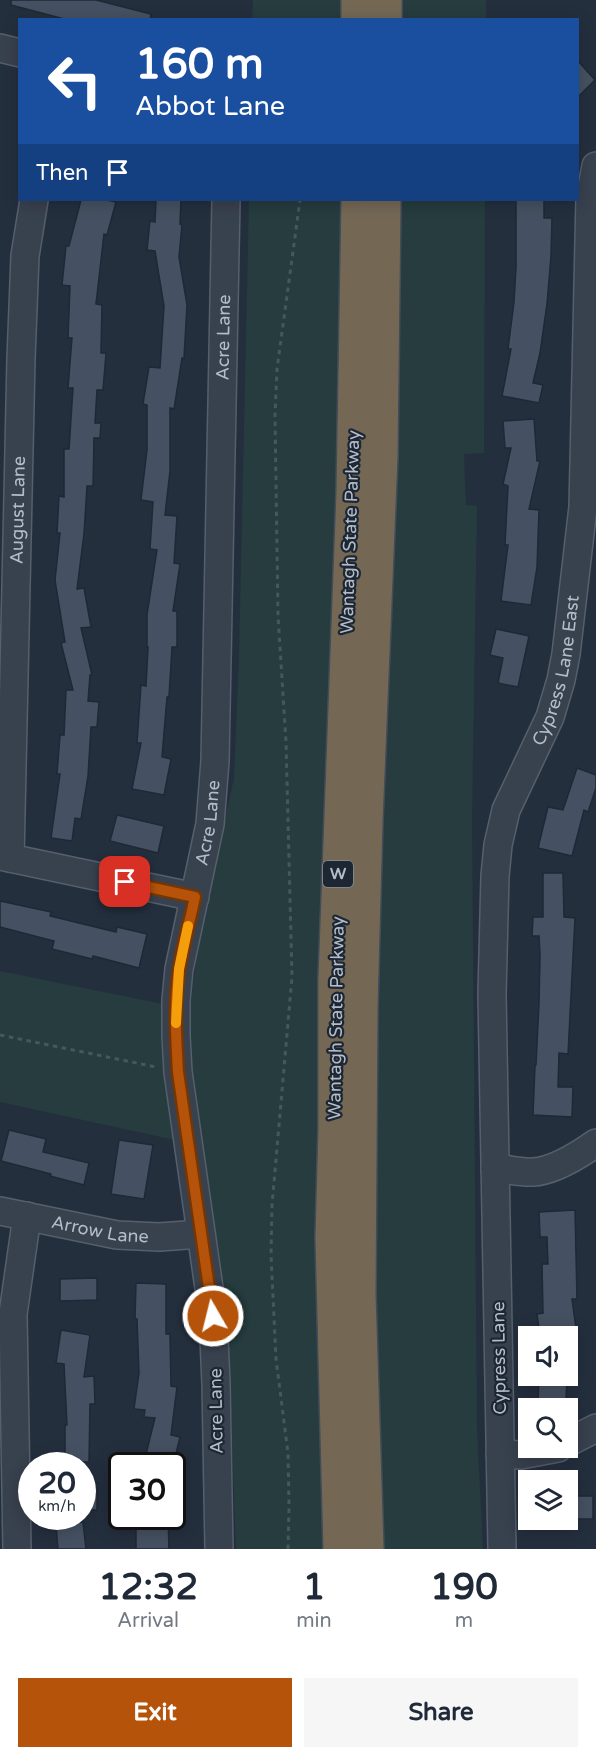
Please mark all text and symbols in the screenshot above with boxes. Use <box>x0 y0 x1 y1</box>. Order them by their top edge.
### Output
text: 160 m <box>135 39 264 90</box>
icon: left <box>36 42 114 120</box>
text: Abbot Lane <box>135 90 285 123</box>
icon: arrive <box>101 156 134 189</box>
text: Then <box>36 160 89 186</box>
street label: Acre Lane <box>211 294 235 381</box>
street label: Wantagh State Parkway <box>335 430 365 634</box>
street label: August Lane <box>5 456 30 564</box>
street label: Cypress Lane East <box>527 594 584 749</box>
street label: Acre Lane <box>190 779 224 867</box>
pin <box>99 856 150 907</box>
road number: W <box>323 861 353 887</box>
icon: arrive <box>108 865 141 898</box>
street label: Wantagh State Parkway <box>323 916 349 1120</box>
street label: Arrow Lane <box>50 1211 149 1247</box>
position arrow <box>181 1284 245 1348</box>
street label: Cypress Lane <box>487 1301 511 1415</box>
map controls <box>518 1326 578 1530</box>
button: sound <box>518 1326 578 1386</box>
street label: Acre Lane <box>204 1368 228 1454</box>
button: search <box>518 1398 578 1458</box>
speed limit sign: 30 <box>108 1452 186 1530</box>
text: 20 <box>38 1465 76 1502</box>
button: layers <box>518 1470 578 1530</box>
text: km/h <box>38 1497 76 1515</box>
text: 12:32 <box>98 1566 198 1609</box>
text: 1 <box>303 1566 325 1609</box>
text: 190 <box>430 1566 498 1609</box>
text: Arrival <box>117 1609 179 1633</box>
text: min <box>296 1609 332 1633</box>
text: m <box>455 1609 473 1633</box>
button: Exit <box>18 1678 292 1747</box>
button: Share <box>304 1678 578 1747</box>

